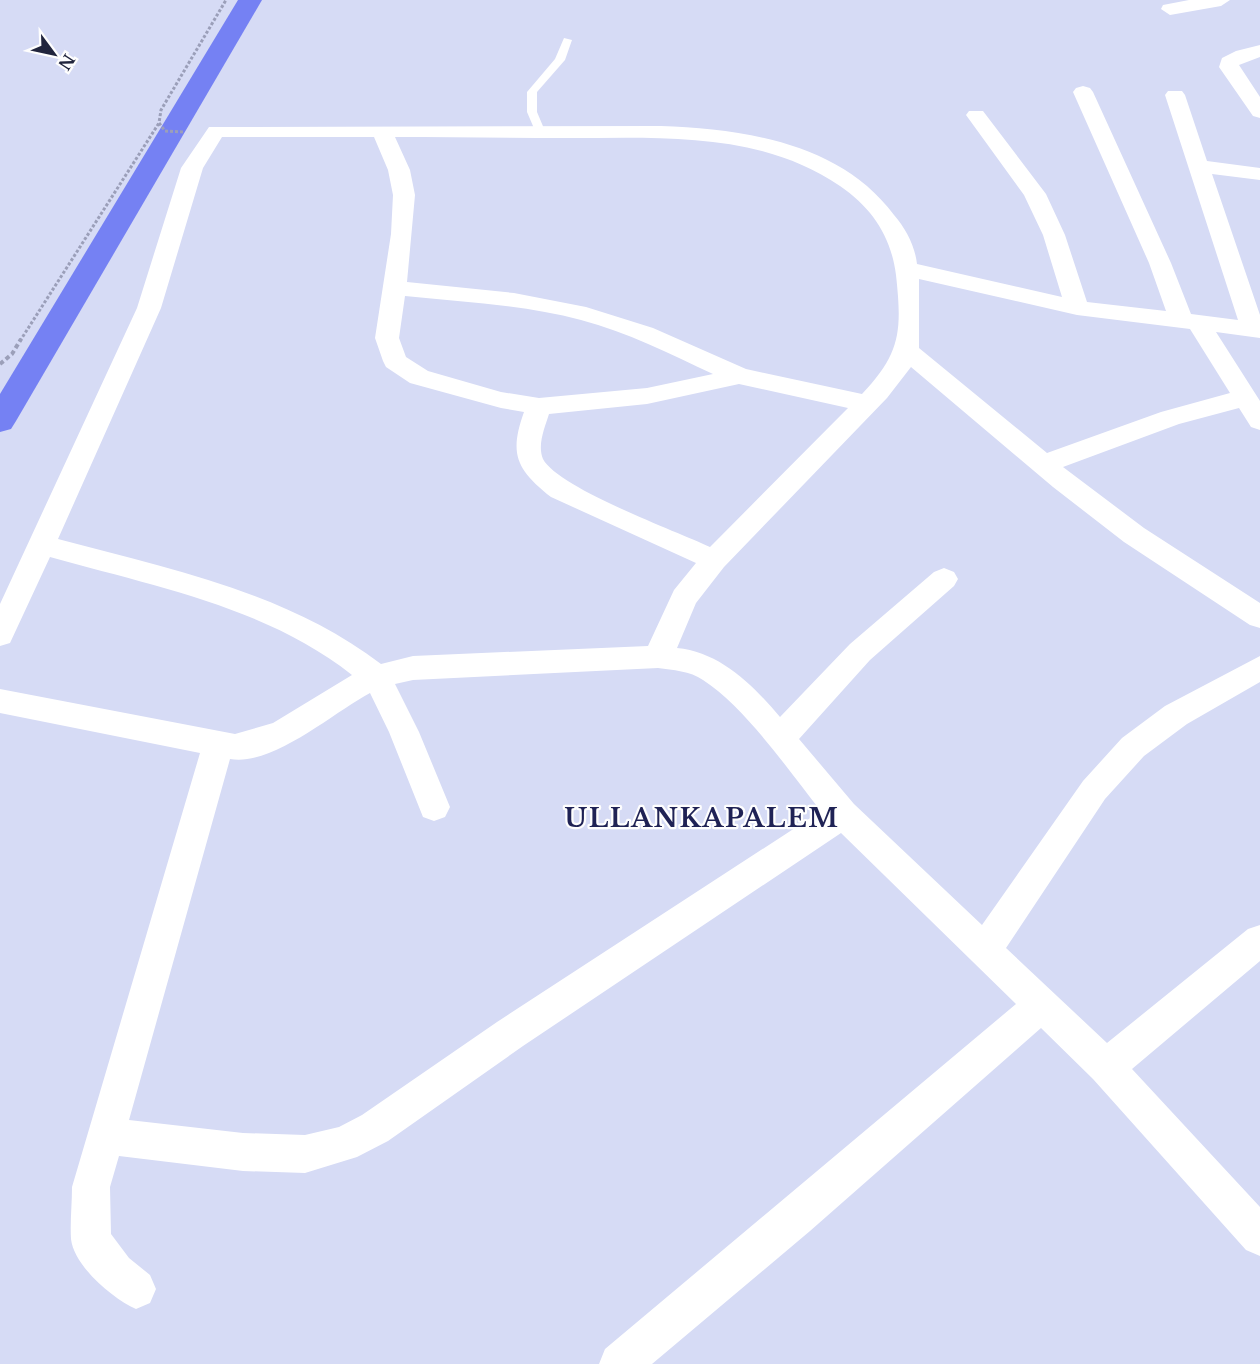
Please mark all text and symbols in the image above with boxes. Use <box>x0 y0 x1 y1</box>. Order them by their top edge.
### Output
north arrow <box>24 24 84 84</box>
text: N <box>54 50 79 74</box>
district label: ULLANKAPALEM <box>564 802 840 834</box>

